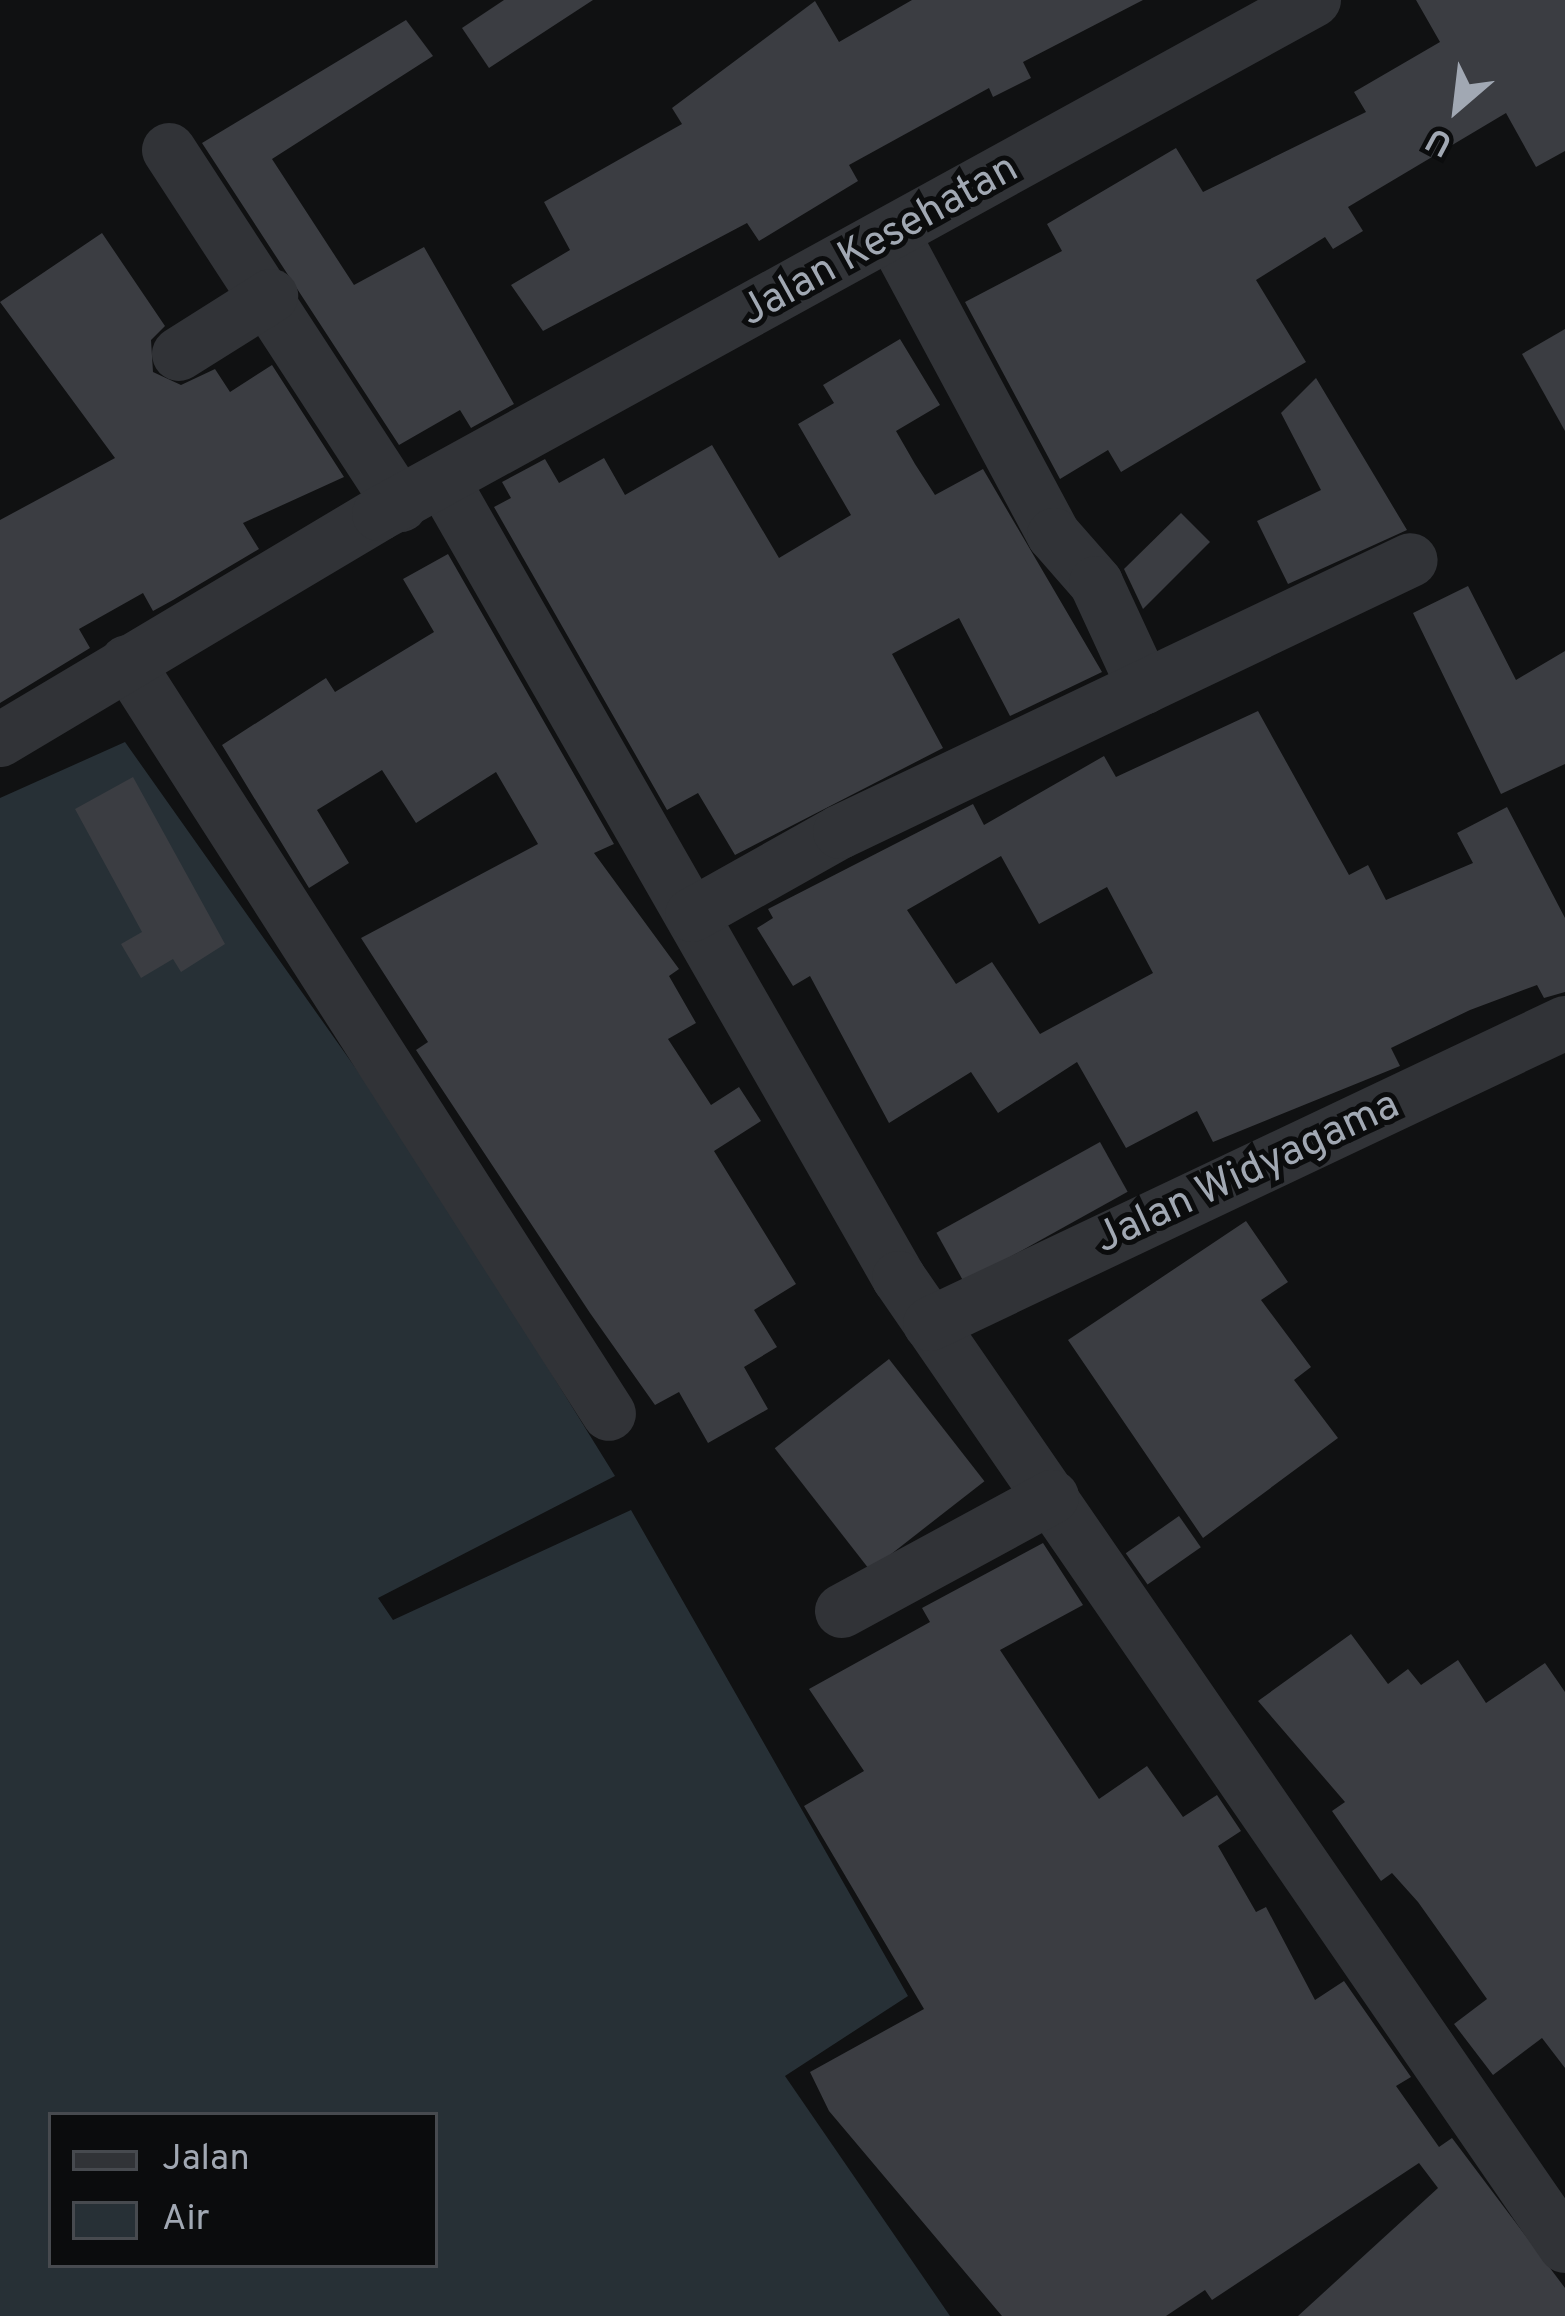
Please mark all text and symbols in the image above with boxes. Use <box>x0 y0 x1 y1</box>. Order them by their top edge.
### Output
north arrow <box>1397 48 1517 168</box>
text: U <box>1420 116 1460 164</box>
street label: Jalan Kesehatan <box>732 145 1028 339</box>
street label: Jalan Widyagama <box>1088 1081 1408 1267</box>
legend <box>48 2112 438 2268</box>
text: Jalan <box>162 2137 250 2183</box>
text: Air <box>162 2197 210 2243</box>

